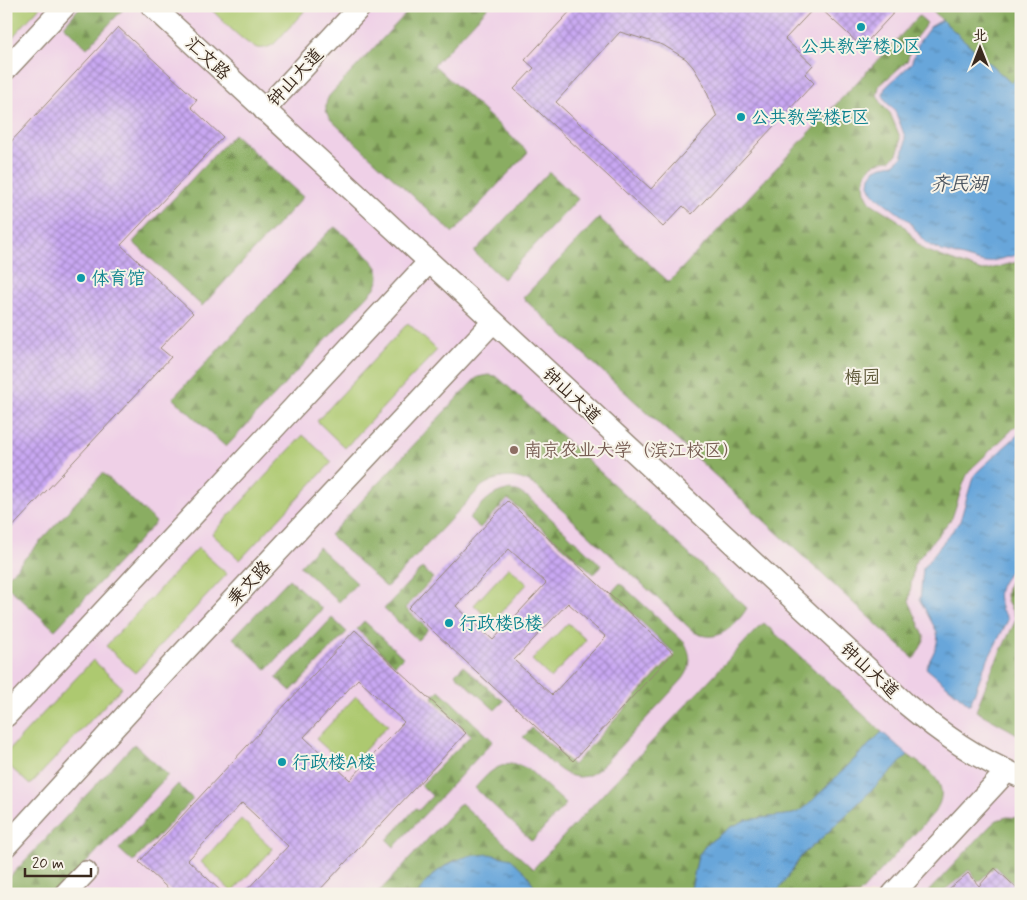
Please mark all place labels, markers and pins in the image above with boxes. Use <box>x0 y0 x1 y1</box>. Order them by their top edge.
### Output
marker: 公共教学楼D区 <box>855 21 867 33</box>
place label: 公共教学楼D区 <box>801 35 921 59</box>
place label: 公共教学楼E区 <box>751 106 870 130</box>
marker: 公共教学楼E区 <box>735 111 747 123</box>
place label: 体育馆 <box>91 267 145 291</box>
marker: 体育馆 <box>75 272 87 284</box>
place label: 南京农业大学（滨江校区） <box>524 439 740 463</box>
marker: 南京农业大学（滨江校区） <box>508 444 520 456</box>
place label: 行政楼B楼 <box>459 612 542 636</box>
marker: 行政楼B楼 <box>443 617 455 629</box>
place label: 行政楼A楼 <box>292 751 376 775</box>
marker: 行政楼A楼 <box>276 756 288 768</box>

